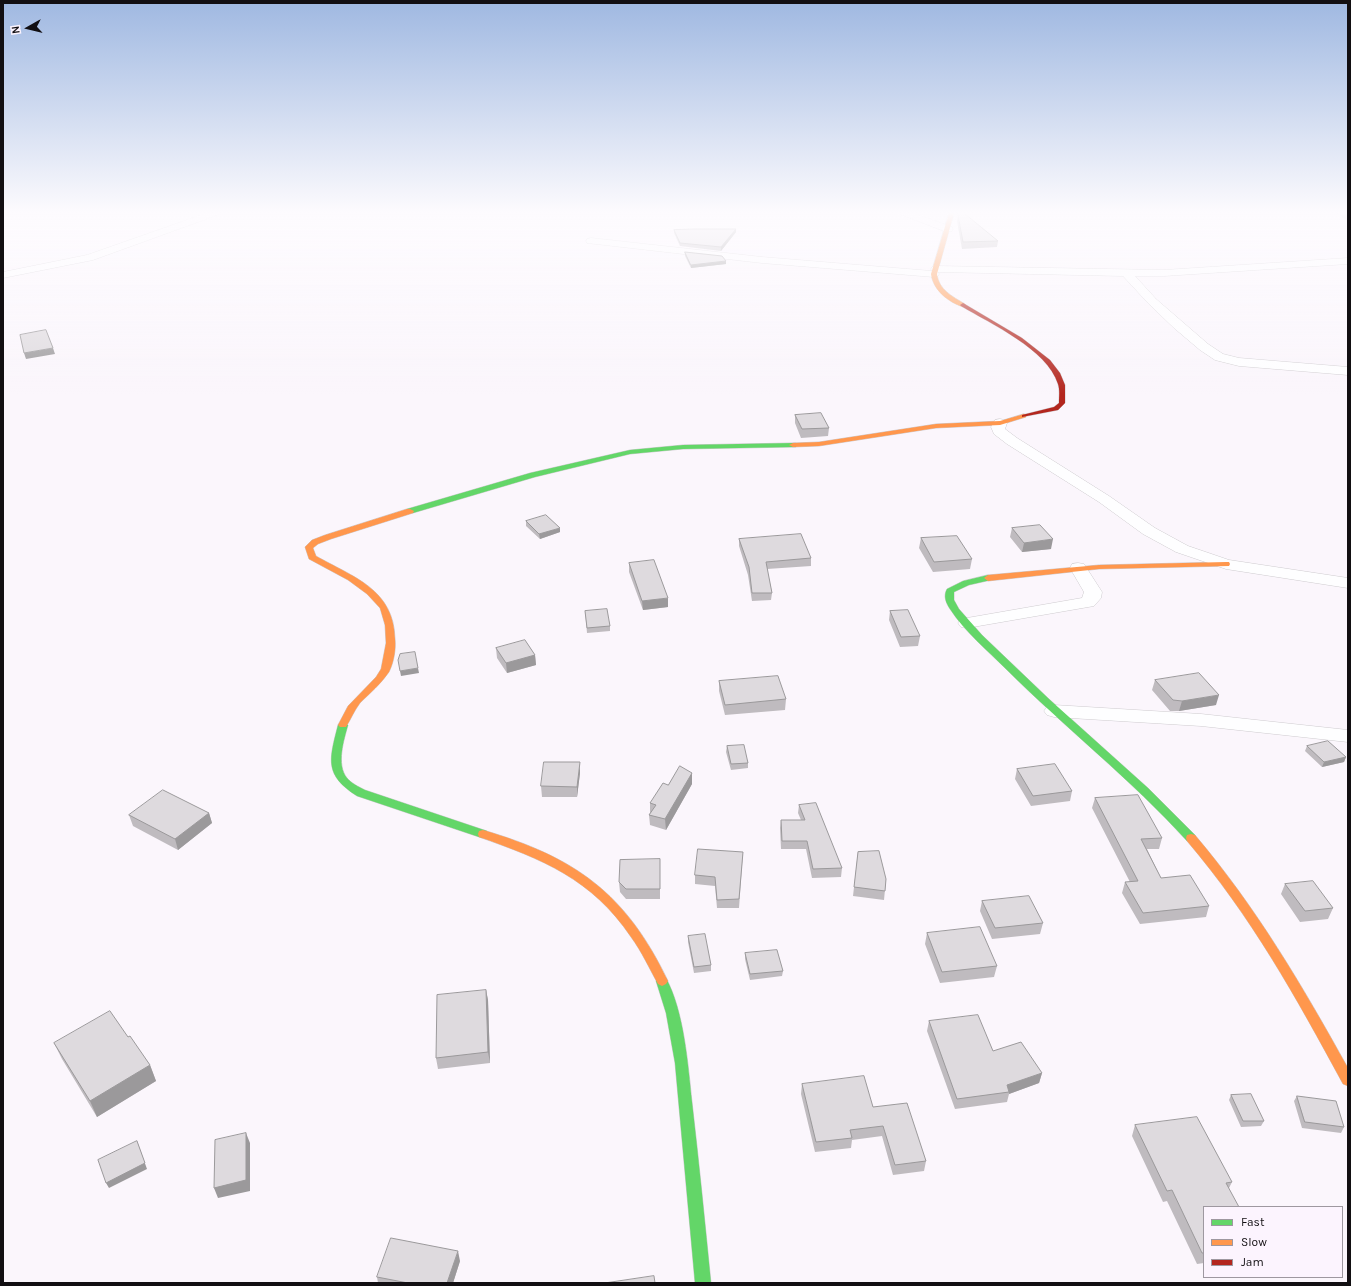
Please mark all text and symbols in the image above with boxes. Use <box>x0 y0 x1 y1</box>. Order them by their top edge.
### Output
north arrow <box>8 8 48 48</box>
text: N <box>9 25 23 35</box>
legend <box>1203 1206 1343 1278</box>
text: Fast <box>1241 1215 1264 1229</box>
text: Slow <box>1241 1235 1267 1249</box>
text: Jam <box>1241 1255 1264 1269</box>

